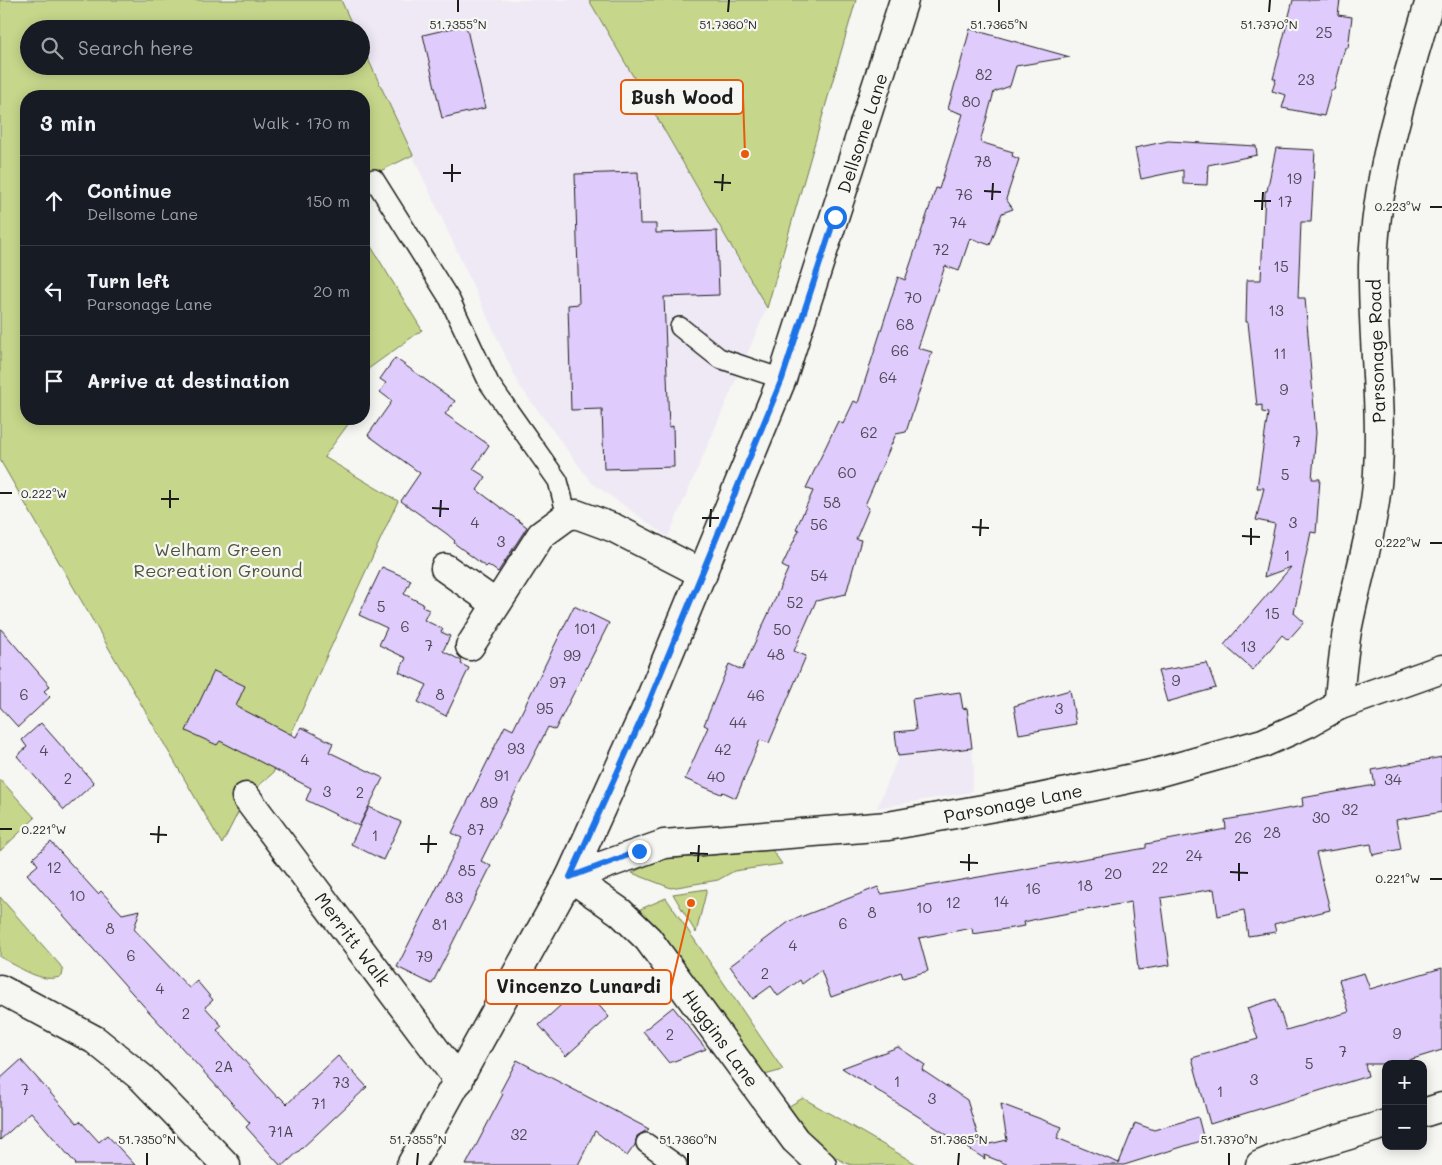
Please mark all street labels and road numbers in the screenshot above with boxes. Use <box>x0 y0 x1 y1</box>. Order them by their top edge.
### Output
street label: Dellsome Lane <box>831 70 893 196</box>
street label: Parsonage Road <box>1361 279 1391 423</box>
street label: Parsonage Lane <box>942 778 1084 828</box>
street label: Merritt Walk <box>310 887 396 991</box>
street label: Huggins Lane <box>677 984 765 1092</box>

